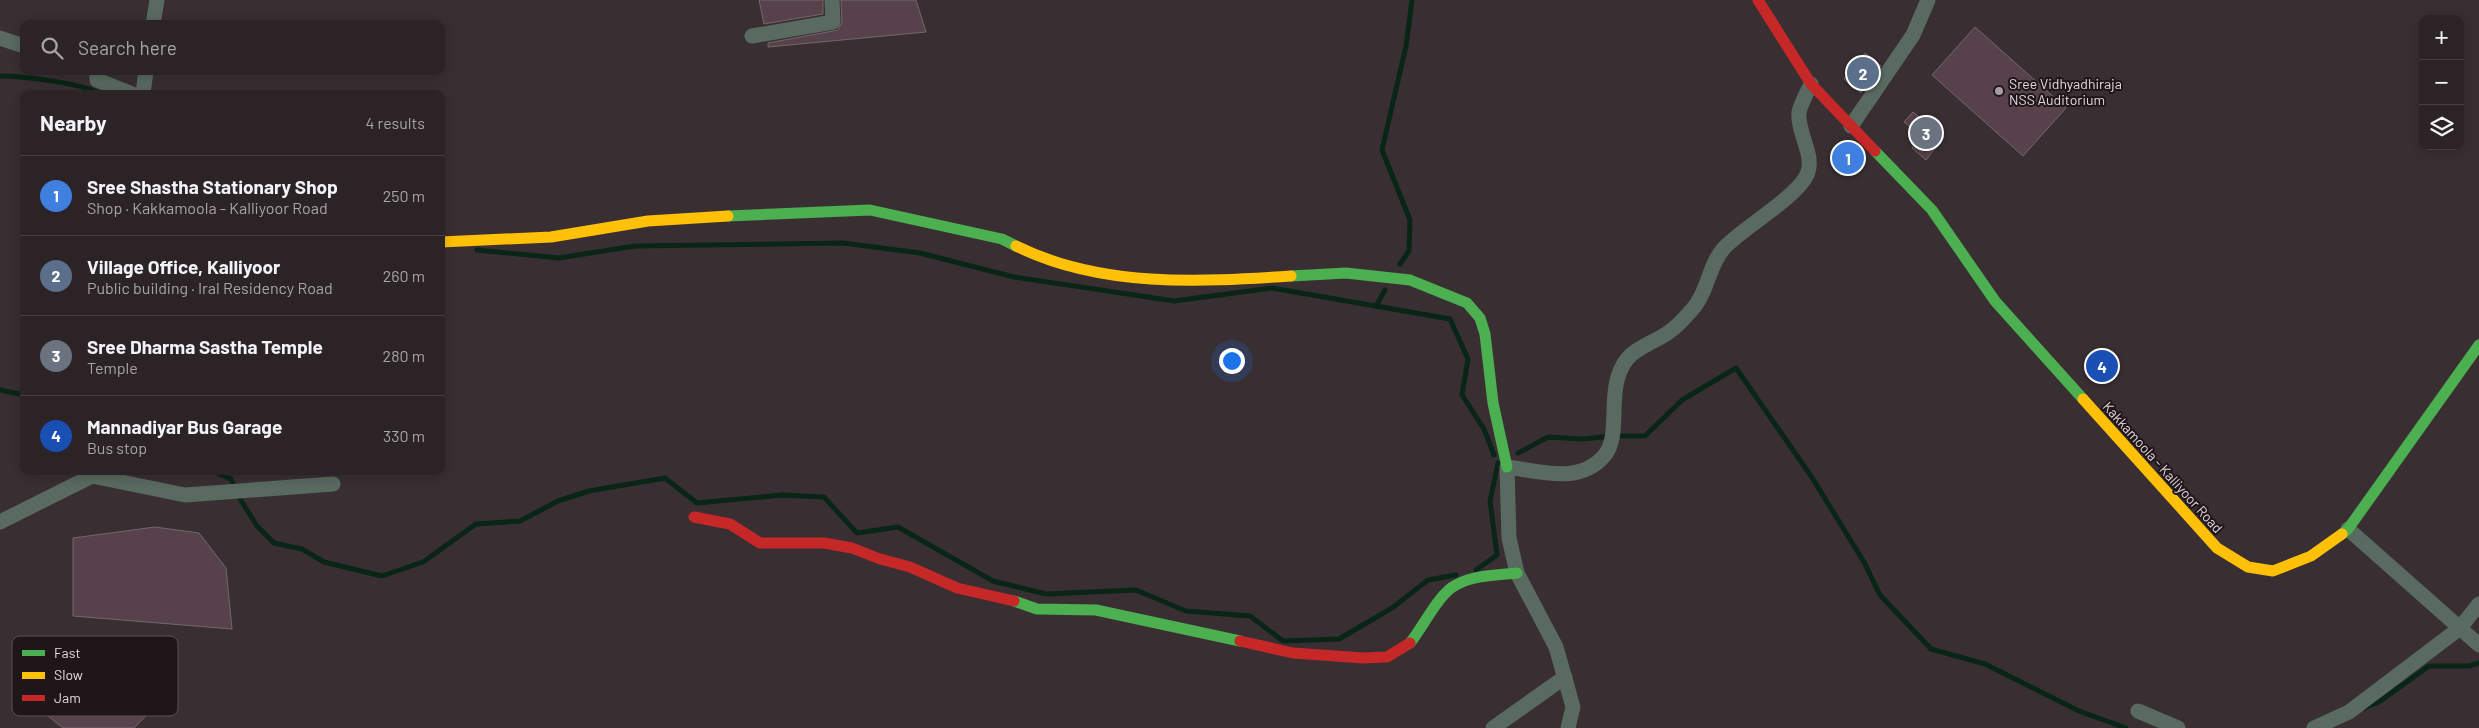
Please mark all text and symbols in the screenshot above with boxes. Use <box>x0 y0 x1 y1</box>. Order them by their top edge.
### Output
map controls <box>2419 15 2464 150</box>
button: + <box>2419 15 2464 60</box>
search box <box>20 20 445 75</box>
icon: search <box>38 34 66 62</box>
text: Search here <box>78 36 177 59</box>
pin: 2 <box>1847 54 1879 92</box>
button: − <box>2419 60 2464 105</box>
place label: Sree Vidhyadhiraja NSS Auditorium <box>2009 75 2122 108</box>
marker: Sree Vidhyadhiraja NSS Auditorium <box>1993 85 2005 97</box>
button: layers <box>2419 105 2464 150</box>
text: Nearby <box>40 110 106 135</box>
text: 4 results <box>365 113 425 132</box>
pin: 3 <box>1910 114 1942 152</box>
pin: 1 <box>1832 139 1864 177</box>
text: Sree Shastha Stationary Shop <box>87 175 338 198</box>
text: 1 <box>53 186 59 205</box>
text: 250 m <box>383 186 425 205</box>
text: Shop · Kakkamoola - Kalliyoor Road <box>87 198 328 217</box>
text: Village Office, Kalliyoor <box>87 255 280 278</box>
text: 2 <box>52 266 60 285</box>
text: 260 m <box>383 266 425 285</box>
text: Public building · Iral Residency Road <box>87 278 333 297</box>
text: Sree Dharma Sastha Temple <box>87 335 323 358</box>
text: 3 <box>52 346 60 365</box>
text: 280 m <box>383 346 425 365</box>
pin: 4 <box>2086 347 2118 385</box>
your location <box>1219 348 1245 374</box>
text: Temple <box>87 358 138 377</box>
street label: Kakkamoola - Kalliyoor Road <box>2099 398 2227 536</box>
text: Mannadiyar Bus Garage <box>87 415 282 438</box>
text: 4 <box>51 426 61 445</box>
text: 330 m <box>383 426 425 445</box>
text: Bus stop <box>87 438 147 457</box>
legend <box>12 636 178 716</box>
text: Fast <box>54 644 80 661</box>
text: Slow <box>54 666 83 683</box>
text: Jam <box>54 689 81 706</box>

